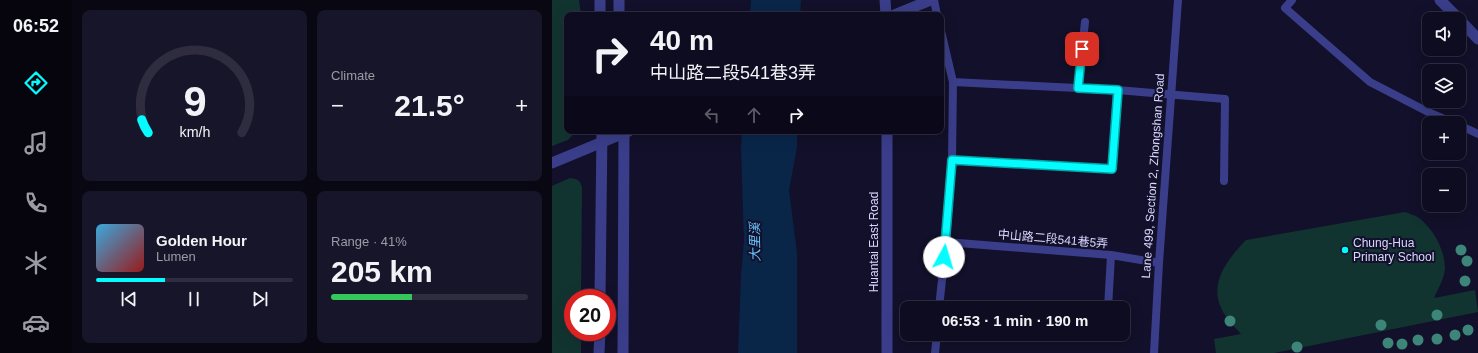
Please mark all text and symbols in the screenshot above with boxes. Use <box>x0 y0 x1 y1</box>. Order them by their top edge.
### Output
map controls <box>1422 12 1466 212</box>
button: sound <box>1422 12 1466 56</box>
text: 06:52 <box>13 16 59 36</box>
text: 40 m <box>650 25 714 56</box>
icon: right <box>584 28 636 80</box>
pin <box>1065 32 1099 66</box>
icon: arrive <box>1071 38 1093 60</box>
text: 中山路二段541巷3弄 <box>650 63 816 83</box>
button: layers <box>1422 64 1466 108</box>
text: Climate <box>331 68 375 83</box>
icon: directions <box>22 69 50 97</box>
street label: Lane 499, Section 2, Zhongshan Road <box>1139 73 1167 279</box>
text: 9 <box>183 78 206 125</box>
text: 21.5° <box>394 89 465 122</box>
text: − <box>331 93 344 118</box>
text: + <box>515 93 528 118</box>
icon: left <box>701 104 723 126</box>
icon: ahead <box>743 104 765 126</box>
icon: right <box>785 104 807 126</box>
button: + <box>1422 116 1466 160</box>
text: km/h <box>179 124 210 140</box>
icon: music <box>22 129 50 157</box>
button: − <box>1422 168 1466 212</box>
icon: phone <box>22 189 50 217</box>
street label: Huantai East Road <box>867 192 881 292</box>
water label: 大里溪 <box>747 220 763 262</box>
street label: 中山路二段541巷5弄 <box>997 227 1109 251</box>
text: Golden Hour <box>156 232 247 249</box>
text: Range · 41% <box>331 234 407 249</box>
position arrow <box>923 236 965 278</box>
place label: Chung-Hua Primary School <box>1353 236 1434 264</box>
marker: Chung-Hua Primary School <box>1340 245 1350 255</box>
icon: climate <box>22 249 50 277</box>
text: Lumen <box>156 249 196 264</box>
text: 205 km <box>331 255 433 288</box>
icon: previous <box>118 288 140 310</box>
icon: pause <box>183 288 205 310</box>
icon: next <box>249 288 271 310</box>
speed limit sign: 20 <box>564 289 616 341</box>
icon: car <box>22 309 50 337</box>
text: 06:53 · 1 min · 190 m <box>942 312 1088 329</box>

